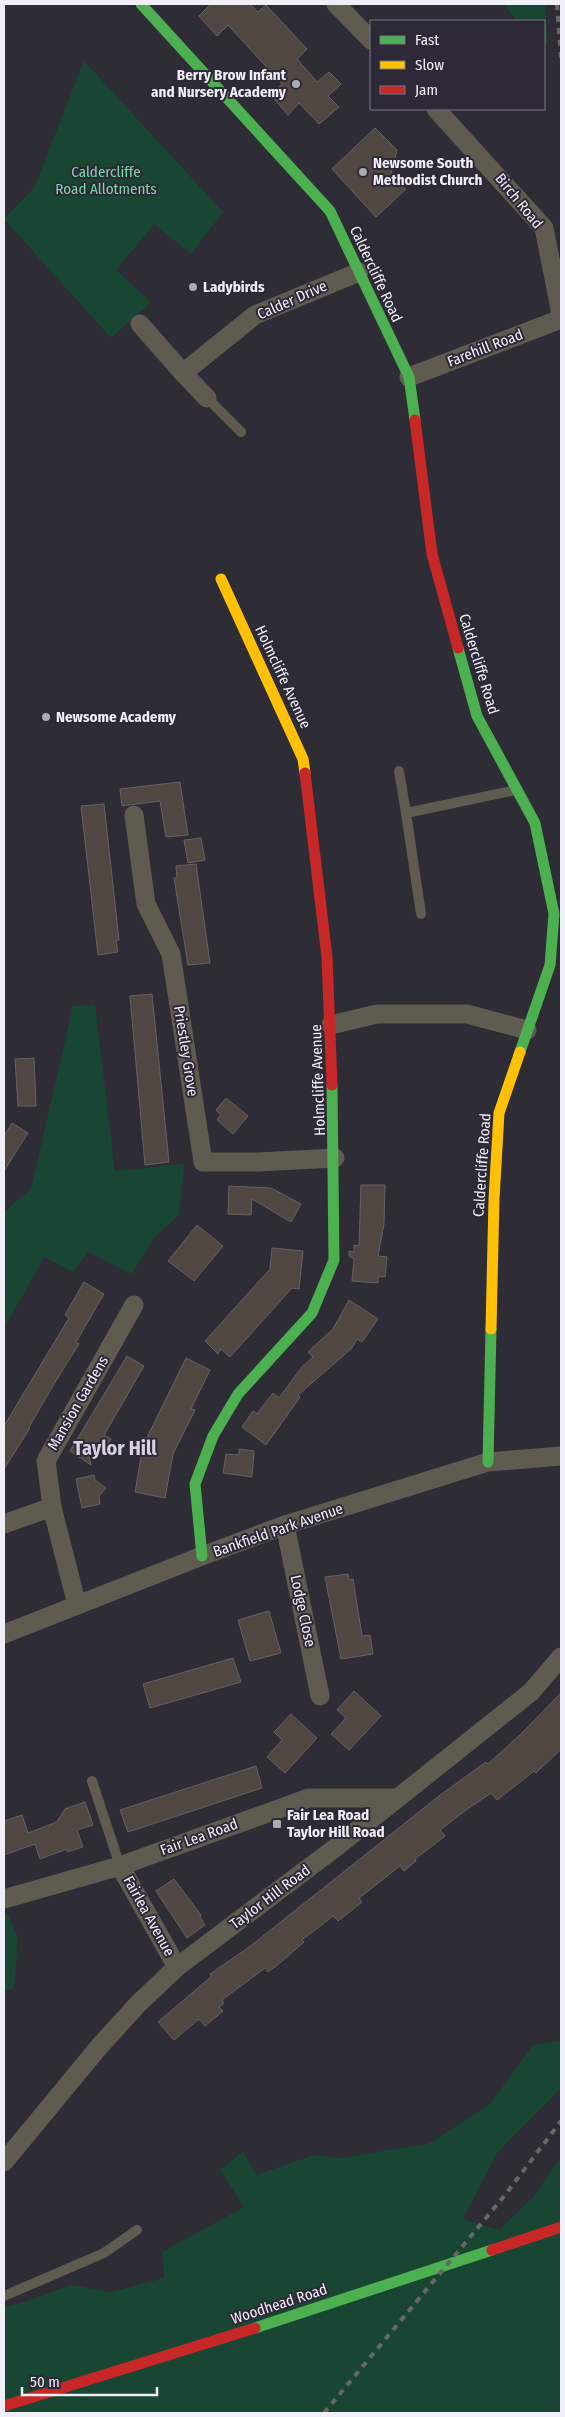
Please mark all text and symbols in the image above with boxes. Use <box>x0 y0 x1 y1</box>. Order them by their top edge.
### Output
legend <box>370 20 545 110</box>
text: Fast <box>415 31 439 49</box>
text: Slow <box>415 56 444 74</box>
place label: Berry Brow Infant and Nursery Academy <box>151 66 287 101</box>
marker: Berry Brow Infant and Nursery Academy <box>290 78 302 90</box>
text: Jam <box>415 81 438 99</box>
place label: Newsome South Methodist Church <box>373 154 483 189</box>
park label: Caldercliffe Road Allotments <box>55 163 157 198</box>
marker: Newsome South Methodist Church <box>357 166 369 178</box>
street label: Birch Road <box>491 170 547 232</box>
street label: Caldercliffe Road <box>346 223 406 325</box>
street label: Calder Drive <box>254 277 330 323</box>
place label: Ladybirds <box>203 278 265 296</box>
marker: Ladybirds <box>187 281 199 293</box>
street label: Farehill Road <box>445 325 525 371</box>
street label: Caldercliffe Road <box>455 612 503 716</box>
street label: Holmcliffe Avenue <box>251 623 315 731</box>
place label: Newsome Academy <box>56 708 177 726</box>
marker: Newsome Academy <box>40 711 52 723</box>
street label: Priestley Grove <box>170 1004 202 1098</box>
street label: Holmcliffe Avenue <box>307 1024 329 1136</box>
street label: Caldercliffe Road <box>469 1112 495 1218</box>
street label: Mansion Gardens <box>44 1353 112 1453</box>
district label: Taylor Hill <box>73 1436 157 1460</box>
street label: Bankfield Park Avenue <box>211 1499 345 1561</box>
street label: Lodge Close <box>287 1573 319 1649</box>
place label: Fair Lea Road Taylor Hill Road <box>287 1806 385 1841</box>
street label: Fair Lea Road <box>158 1815 240 1859</box>
marker: Fair Lea Road Taylor Hill Road <box>271 1818 283 1830</box>
street label: Taylor Hill Road <box>226 1861 314 1933</box>
street label: Fairlea Avenue <box>120 1873 178 1959</box>
street label: Woodhead Road <box>229 2280 329 2328</box>
scale bar <box>22 2364 158 2396</box>
text: 50 m <box>30 2373 60 2391</box>

